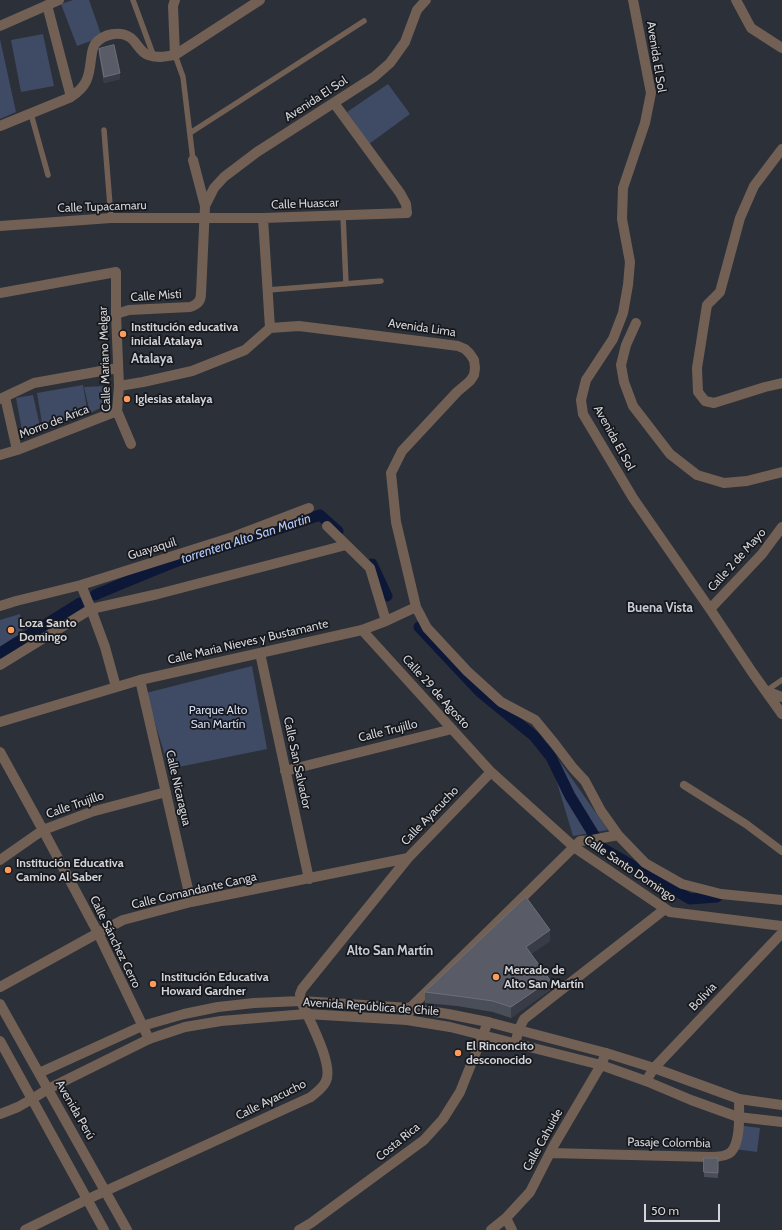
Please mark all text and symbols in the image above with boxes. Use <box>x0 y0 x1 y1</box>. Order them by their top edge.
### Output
street label: Avenida El Sol <box>643 20 669 94</box>
street label: Avenida El Sol <box>282 73 350 125</box>
street label: Calle Huascar <box>271 196 339 212</box>
street label: Calle Tupacamaru <box>57 198 147 216</box>
street label: Calle Misti <box>130 287 182 305</box>
street label: Calle Mariano Melgar <box>96 306 114 412</box>
street label: Avenida Lima <box>387 316 457 340</box>
place label: Institución educativa inicial Atalaya <box>131 320 238 348</box>
marker: Institución educativa inicial Atalaya <box>118 329 128 339</box>
district label: Atalaya <box>131 351 173 367</box>
place label: Iglesias atalaya <box>135 392 212 406</box>
marker: Iglesias atalaya <box>122 394 132 404</box>
street label: Morro de Arica <box>17 402 91 442</box>
street label: Avenida El Sol <box>590 403 638 473</box>
water label: torrentera Alto San Martin <box>179 511 313 567</box>
street label: Calle 2 de Mayo <box>705 526 769 594</box>
street label: Guayaquil <box>126 535 178 563</box>
district label: Buena Vista <box>627 600 693 616</box>
place label: Loza Santo Domingo <box>19 616 76 644</box>
street label: Calle Maria Nieves y Bustamante <box>166 616 330 668</box>
marker: Loza Santo Domingo <box>6 625 16 635</box>
street label: Calle 29 de Agosto <box>399 652 473 732</box>
park label: Parque Alto San Martín <box>189 703 247 731</box>
street label: Calle San Salvador <box>280 716 314 810</box>
street label: Calle Trujillo <box>357 717 419 745</box>
street label: Calle Nicaragua <box>162 749 194 827</box>
street label: Calle Ayacucho <box>398 783 462 849</box>
street label: Calle Trujillo <box>44 788 106 822</box>
street label: Calle Santo Domingo <box>581 833 679 905</box>
place label: Institución Educativa Camino Al Saber <box>16 856 124 884</box>
marker: Institución Educativa Camino Al Saber <box>3 865 13 875</box>
street label: Calle Comandante Canga <box>130 870 258 912</box>
street label: Calle Sánchez Cerro <box>86 893 144 991</box>
district label: Alto San Martín <box>347 943 433 959</box>
place label: Mercado de Alto San Martín <box>504 963 584 991</box>
place label: Institución Educativa Howard Gardner <box>161 970 269 998</box>
marker: Mercado de Alto San Martín <box>491 972 501 982</box>
marker: Institución Educativa Howard Gardner <box>148 979 158 989</box>
street label: Bolivia <box>686 980 720 1014</box>
street label: Avenida República de Chile <box>303 995 439 1019</box>
place label: El Rinconcito desconocido <box>466 1039 534 1067</box>
marker: El Rinconcito desconocido <box>453 1048 463 1058</box>
street label: Calle Ayacucho <box>233 1077 309 1123</box>
street label: Avenida Perú <box>52 1078 98 1142</box>
street label: Calle Cahuide <box>520 1106 566 1174</box>
street label: Costa Rica <box>373 1120 423 1164</box>
street label: Pasaje Colombia <box>627 1135 711 1151</box>
scale bar <box>646 1196 722 1222</box>
text: 50 m <box>651 1203 679 1218</box>

